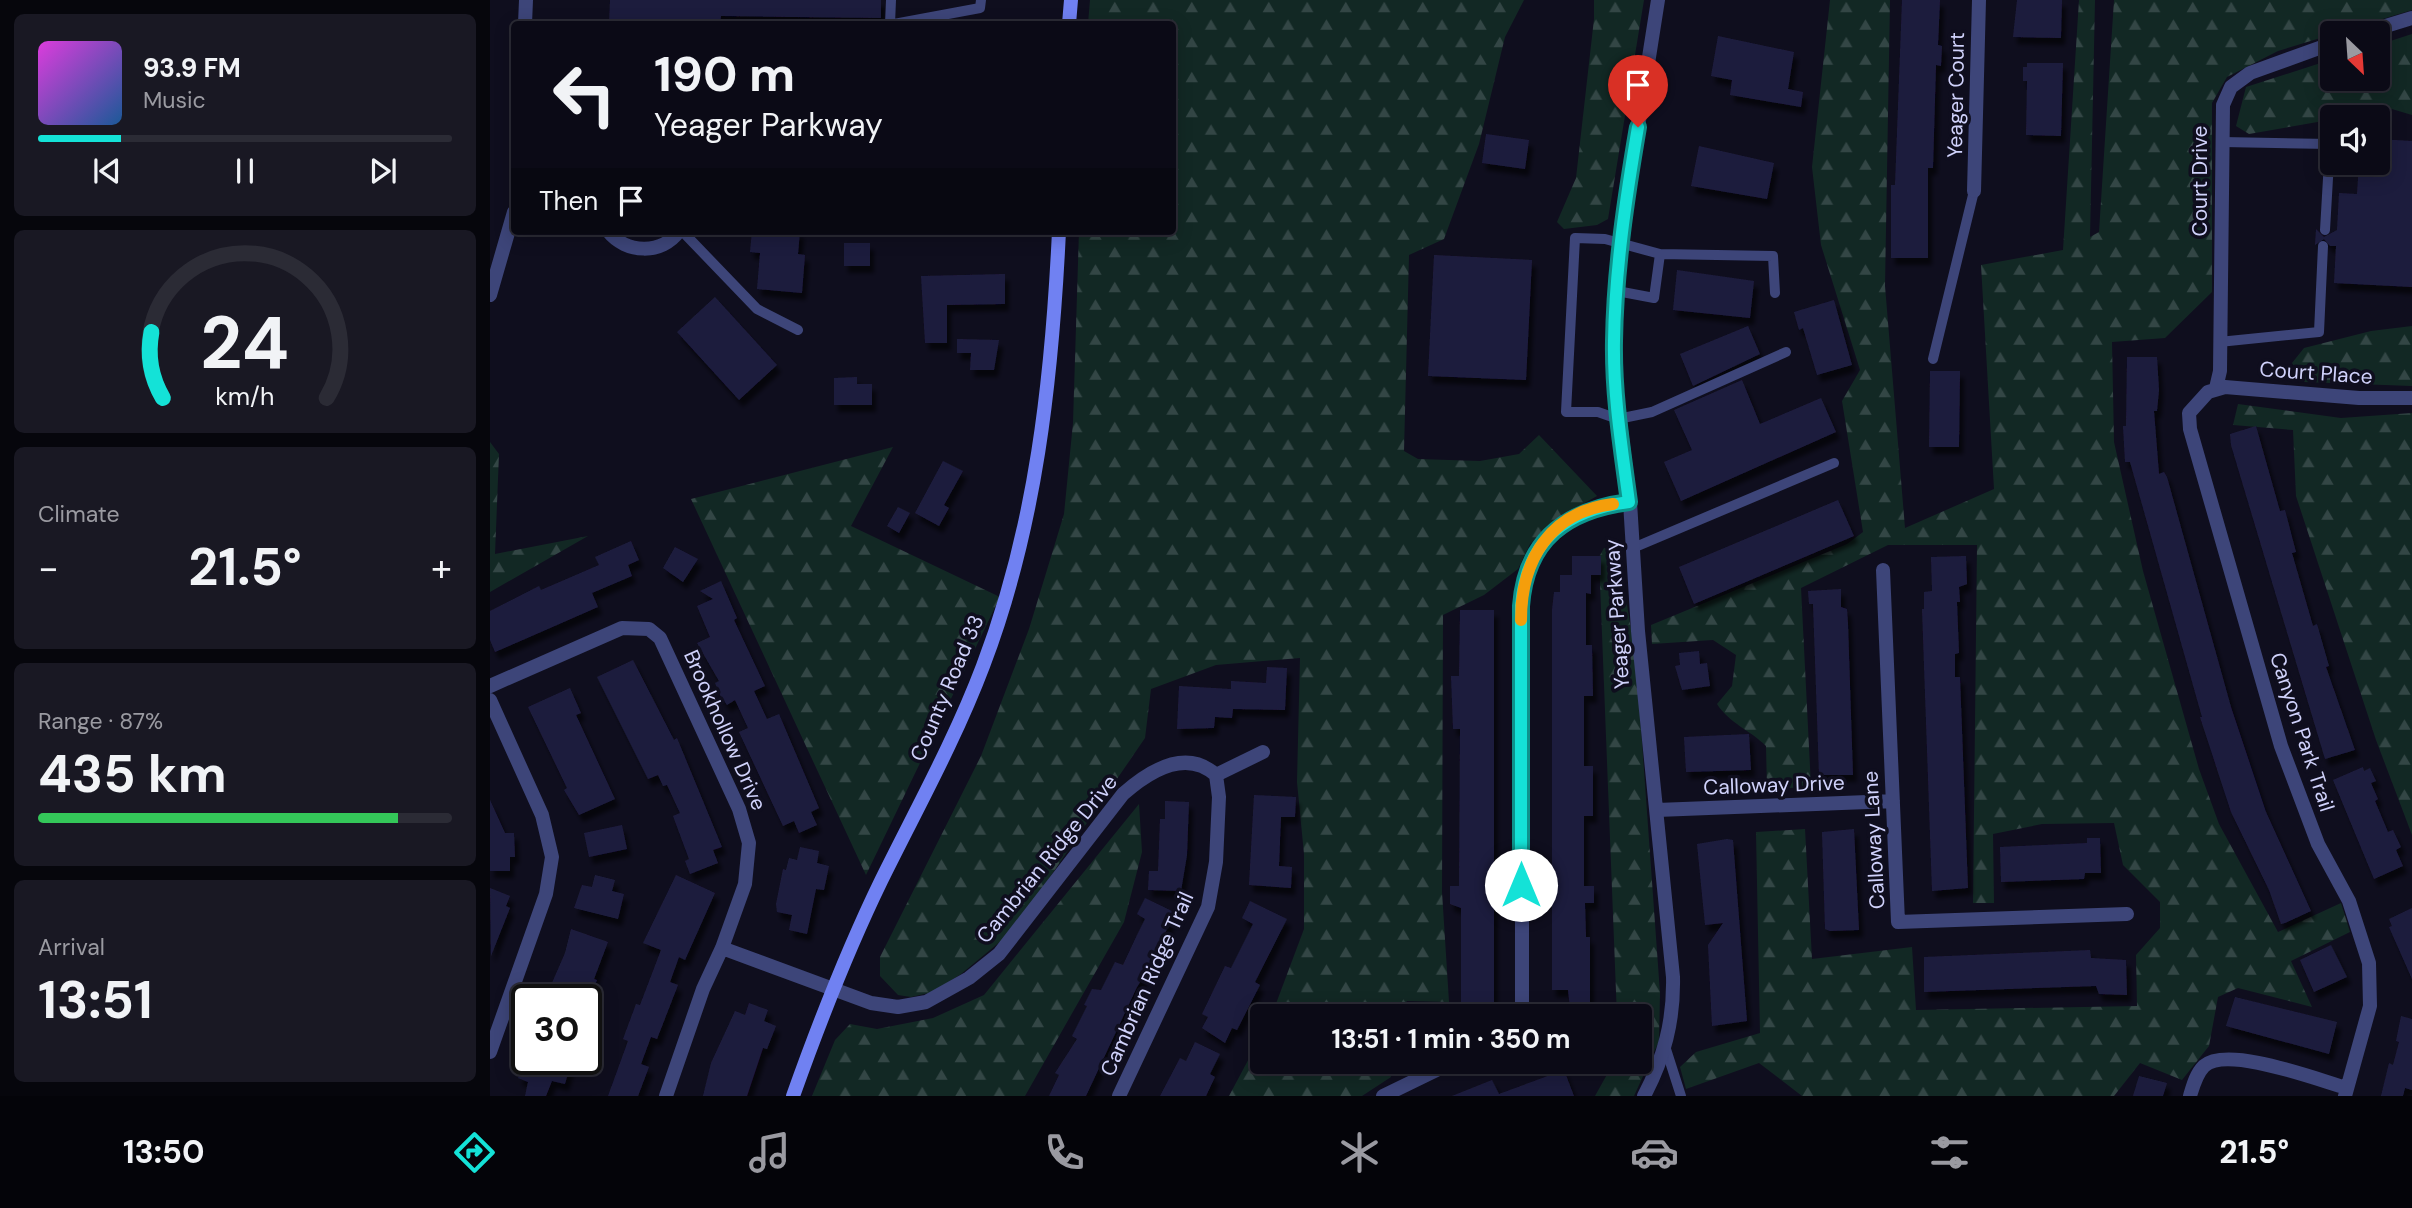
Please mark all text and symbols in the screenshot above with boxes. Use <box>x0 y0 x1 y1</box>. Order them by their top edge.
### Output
north arrow <box>2320 21 2390 91</box>
map controls <box>2320 21 2390 175</box>
street label: Yeager Court <box>1941 32 1971 158</box>
text: 190 m <box>654 42 795 106</box>
icon: left <box>539 49 630 140</box>
text: 93.9 FM <box>143 51 241 85</box>
pin <box>1608 55 1668 127</box>
icon: arrive <box>1619 66 1657 104</box>
text: Music <box>143 85 206 115</box>
text: Yeager Parkway <box>654 104 883 146</box>
button: sound <box>2320 105 2390 175</box>
street label: Court Drive <box>2186 125 2214 236</box>
icon: previous <box>88 152 126 190</box>
icon: pause <box>226 152 264 190</box>
icon: next <box>364 152 402 190</box>
icon: arrive <box>612 182 650 220</box>
text: Then <box>539 184 598 218</box>
text: 24 <box>201 296 289 391</box>
street label: Court Place <box>2258 355 2374 391</box>
text: km/h <box>215 379 275 412</box>
text: Climate <box>38 499 120 529</box>
text: 21.5° <box>188 533 302 601</box>
street label: Yeager Parkway <box>1598 538 1636 690</box>
text: − <box>38 543 59 593</box>
text: + <box>431 543 452 593</box>
street label: County Road 33 <box>904 611 990 765</box>
street label: Brookhollow Drive <box>677 645 773 815</box>
street label: Canyon Park Trail <box>2263 649 2341 815</box>
text: Range · 87% <box>38 706 163 736</box>
text: 435 km <box>38 740 227 808</box>
street label: Cambrian Ridge Drive <box>970 769 1124 949</box>
street label: Calloway Drive <box>1703 769 1845 801</box>
street label: Calloway Lane <box>1856 770 1892 910</box>
position arrow <box>1484 848 1558 922</box>
street label: Cambrian Ridge Trail <box>1094 887 1200 1081</box>
text: Arrival <box>38 932 105 962</box>
text: 13:51 <box>38 966 153 1034</box>
speed limit sign: 30 <box>511 984 602 1075</box>
text: 13:51 · 1 min · 350 m <box>1332 1022 1570 1056</box>
icon: directions <box>450 1128 499 1177</box>
icon: music <box>745 1128 794 1177</box>
icon: phone <box>1040 1128 1089 1177</box>
icon: climate <box>1335 1128 1384 1177</box>
icon: car <box>1630 1128 1679 1177</box>
icon: filters <box>1925 1128 1974 1177</box>
text: 13:50 <box>123 1131 204 1173</box>
text: 21.5° <box>2219 1131 2289 1173</box>

